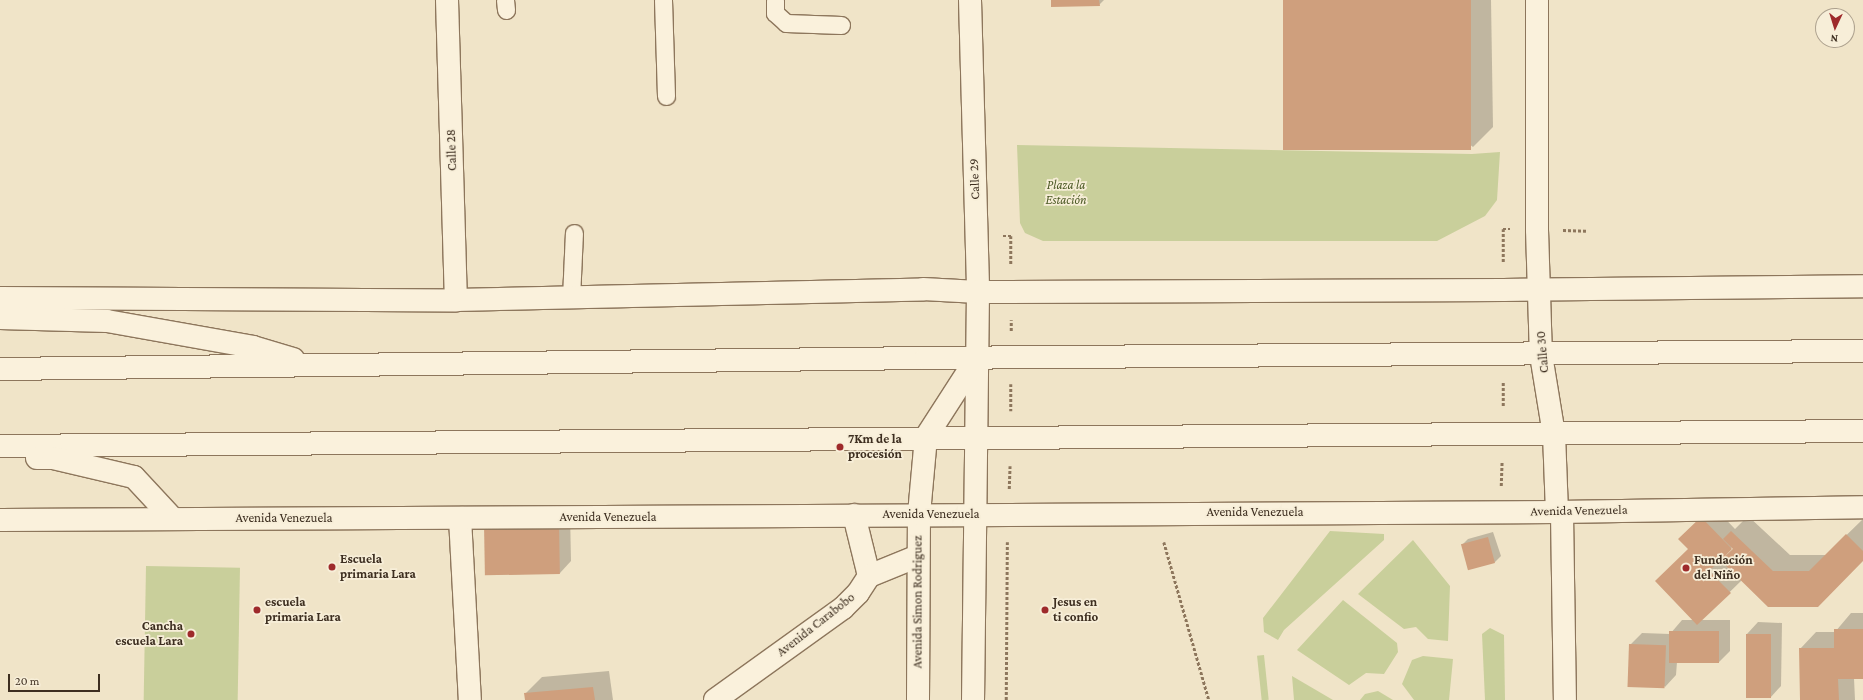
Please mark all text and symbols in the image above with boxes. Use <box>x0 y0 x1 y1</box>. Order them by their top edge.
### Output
north arrow <box>1815 8 1855 48</box>
text: N <box>1830 33 1838 45</box>
street label: Calle 28 <box>443 129 461 171</box>
street label: Calle 29 <box>966 158 984 200</box>
park label: Plaza la Estación <box>1045 178 1087 209</box>
street label: Calle 30 <box>1533 330 1553 374</box>
place label: 7Km de la procesión <box>848 432 902 463</box>
marker: 7Km de la procesión <box>835 442 845 452</box>
street label: Avenida Venezuela <box>1530 502 1628 520</box>
street label: Avenida Venezuela <box>1206 504 1304 520</box>
street label: Avenida Venezuela <box>882 506 980 522</box>
street label: Avenida Venezuela <box>559 509 657 525</box>
street label: Avenida Venezuela <box>235 510 333 526</box>
street label: Avenida Simon Rodriguez <box>910 536 926 668</box>
place label: Escuela primaria Lara <box>340 552 416 583</box>
place label: Fundación del Niño <box>1694 553 1753 584</box>
marker: Escuela primaria Lara <box>327 562 337 572</box>
marker: Fundación del Niño <box>1681 563 1691 573</box>
street label: Avenida Carabobo <box>774 590 858 660</box>
place label: escuela primaria Lara <box>265 595 341 626</box>
place label: Jesus en ti confio <box>1053 595 1098 626</box>
marker: escuela primaria Lara <box>252 605 262 615</box>
marker: Jesus en ti confio <box>1040 605 1050 615</box>
place label: Cancha escuela Lara <box>115 619 183 650</box>
marker: Cancha escuela Lara <box>186 629 196 639</box>
scale bar <box>10 666 102 692</box>
text: 20 m <box>15 674 39 688</box>

